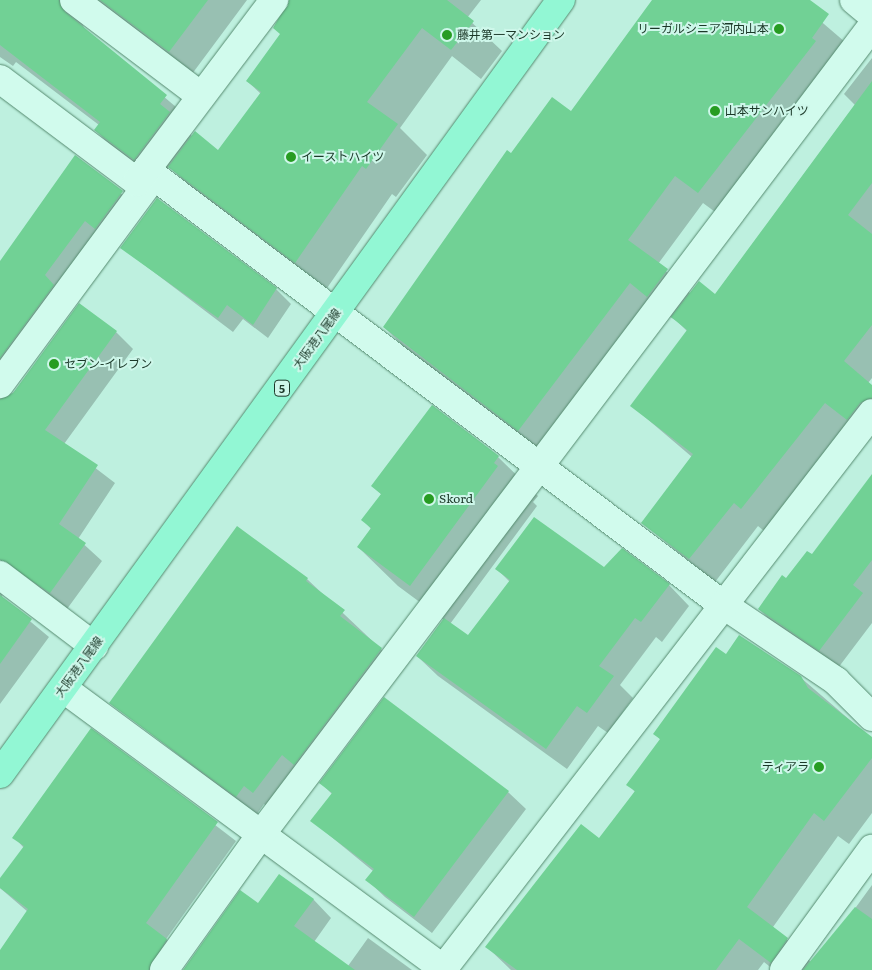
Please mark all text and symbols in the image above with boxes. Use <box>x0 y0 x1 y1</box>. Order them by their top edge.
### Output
place label: リーガルシニア河内山本 <box>637 22 769 36</box>
marker: リーガルシニア河内山本 <box>773 23 785 35</box>
place label: 藤井第一マンション <box>457 28 565 42</box>
marker: 藤井第一マンション <box>441 29 453 41</box>
place label: 山本サンハイツ <box>725 104 809 118</box>
marker: 山本サンハイツ <box>709 105 721 117</box>
place label: イーストハイツ <box>301 150 385 164</box>
marker: イーストハイツ <box>285 151 297 163</box>
street label: 大阪港八尾線 <box>290 306 344 372</box>
place label: セブン-イレブン <box>64 357 152 371</box>
marker: セブン-イレブン <box>48 358 60 370</box>
road number: 5 <box>273 379 291 396</box>
place label: Skord <box>439 492 473 506</box>
marker: Skord <box>423 493 435 505</box>
street label: 大阪港八尾線 <box>52 634 106 700</box>
place label: ティアラ <box>761 760 809 774</box>
marker: ティアラ <box>813 761 825 773</box>

